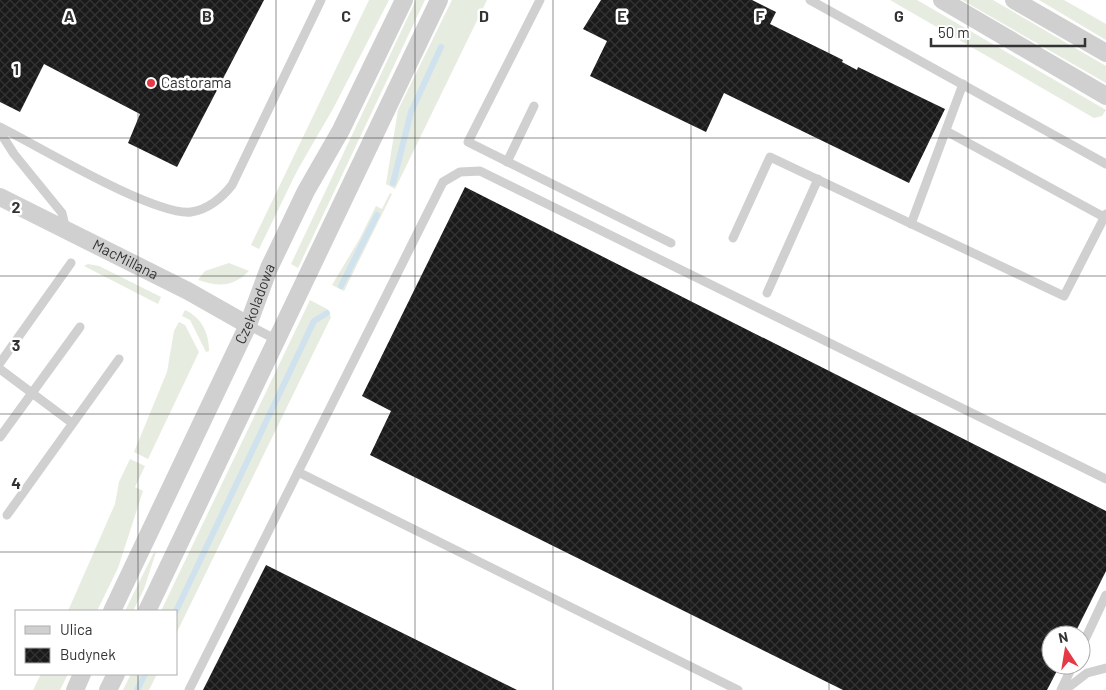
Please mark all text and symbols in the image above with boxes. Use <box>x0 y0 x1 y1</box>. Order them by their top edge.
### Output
text: A <box>64 6 75 25</box>
text: B <box>202 6 212 25</box>
text: C <box>341 6 351 25</box>
text: D <box>479 6 489 25</box>
text: E <box>617 6 627 25</box>
text: F <box>756 6 765 25</box>
text: G <box>894 6 904 25</box>
scale bar <box>931 15 1085 47</box>
text: 50 m <box>938 23 970 41</box>
text: 1 <box>13 59 19 78</box>
place label: Castorama <box>161 73 231 91</box>
marker: Castorama <box>145 77 157 89</box>
text: 2 <box>12 197 21 216</box>
street label: MacMillana <box>90 235 162 283</box>
street label: Czekoladowa <box>230 260 278 347</box>
text: 3 <box>12 335 20 354</box>
text: 4 <box>11 473 21 492</box>
legend <box>15 610 178 675</box>
text: Ulica <box>60 620 92 638</box>
north arrow <box>1041 625 1091 675</box>
text: N <box>1057 628 1070 646</box>
text: Budynek <box>60 645 116 663</box>

